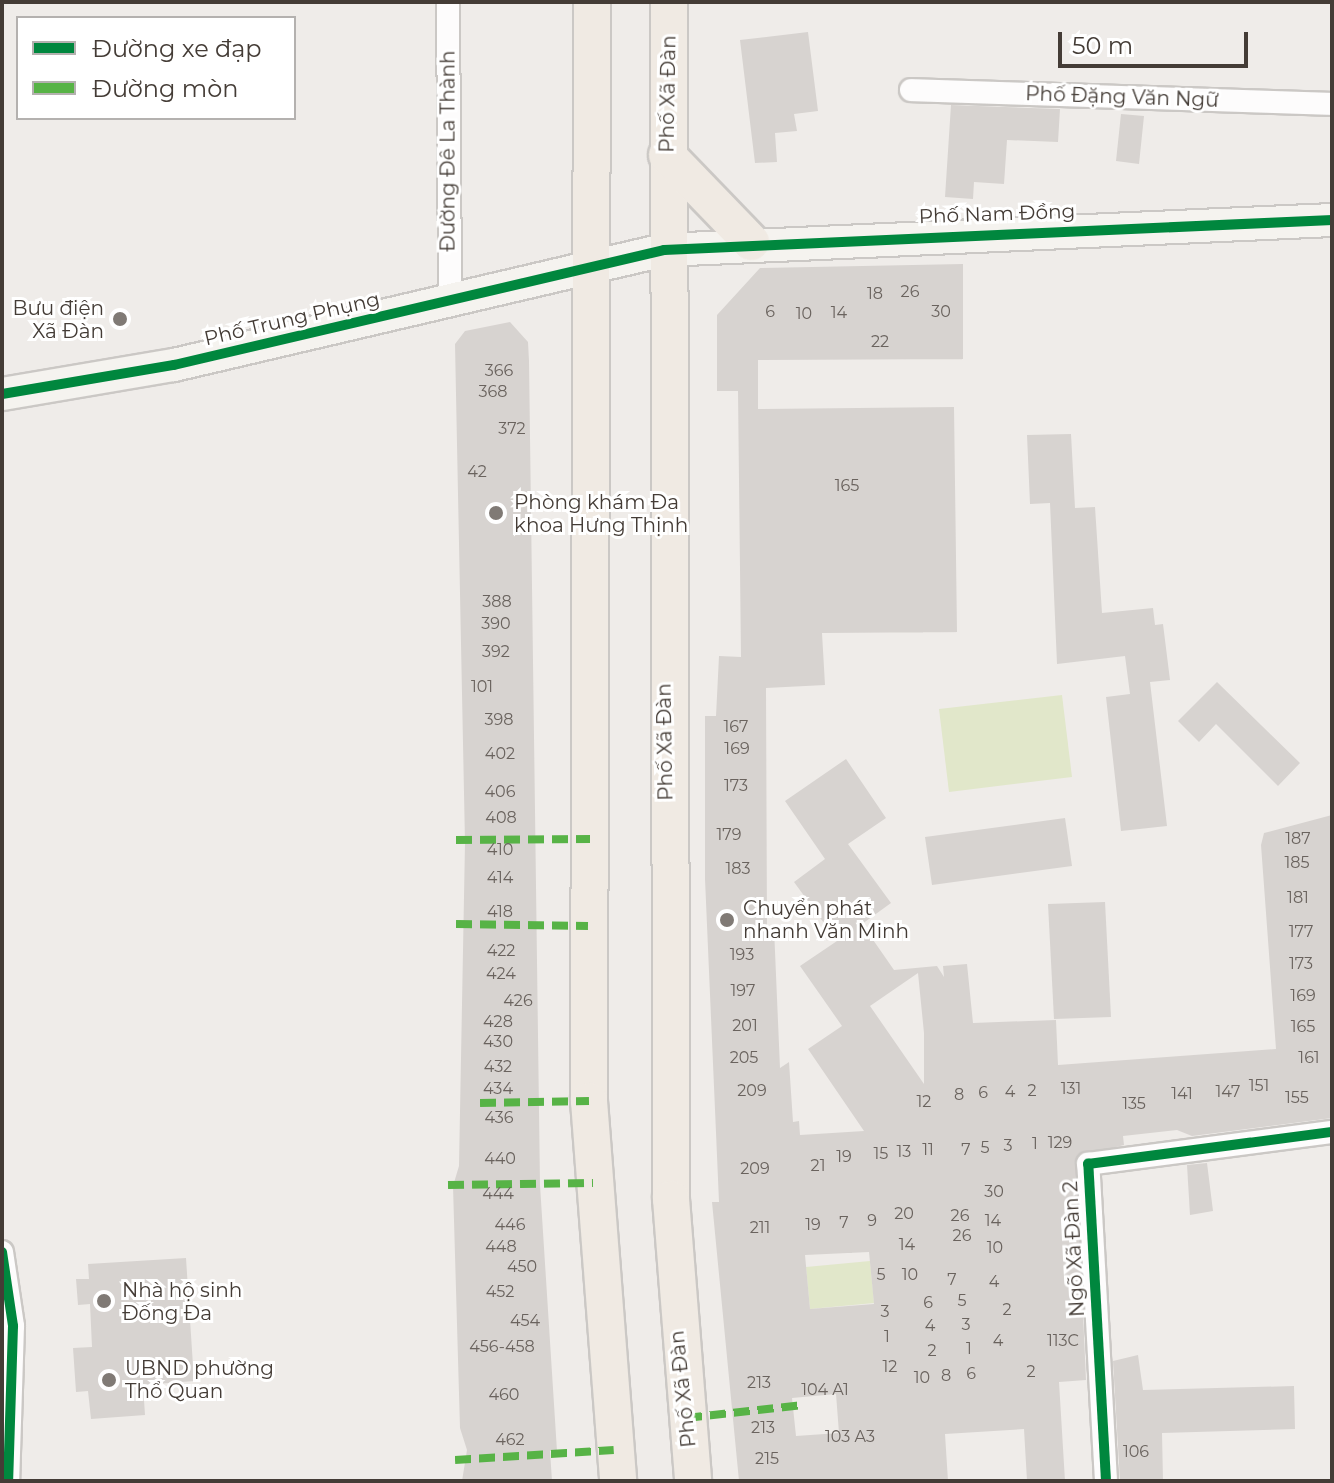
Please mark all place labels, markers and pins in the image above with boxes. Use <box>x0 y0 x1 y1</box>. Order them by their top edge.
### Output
place label: Bưu điện Xã Đàn <box>12 296 104 343</box>
marker: Bưu điện Xã Đàn <box>111 310 129 328</box>
place label: Phòng khám Đa khoa Hưng Thịnh <box>514 490 688 537</box>
marker: Phòng khám Đa khoa Hưng Thịnh <box>485 502 507 524</box>
place label: Chuyển phát nhanh Văn Minh <box>743 896 909 943</box>
marker: Chuyển phát nhanh Văn Minh <box>718 911 736 929</box>
place label: Nhà hộ sinh Đống Đa <box>122 1278 242 1325</box>
marker: Nhà hộ sinh Đống Đa <box>93 1290 115 1312</box>
place label: UBND phường Thổ Quan <box>125 1356 274 1403</box>
marker: UBND phường Thổ Quan <box>100 1371 118 1389</box>

